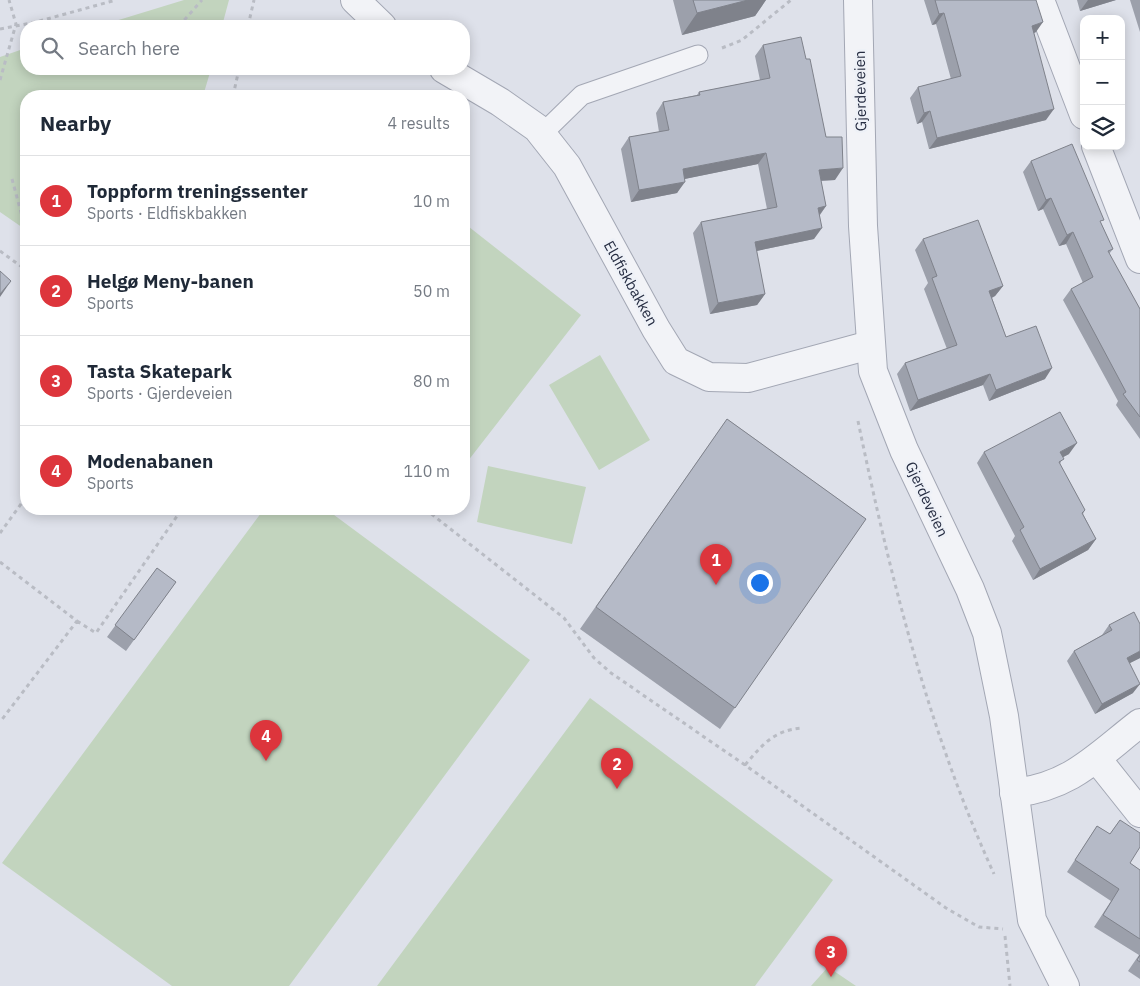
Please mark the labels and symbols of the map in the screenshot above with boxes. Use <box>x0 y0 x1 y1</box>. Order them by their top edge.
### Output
street label: Gjerdeveien <box>850 51 870 131</box>
street label: Eldfiskbakken <box>600 237 662 329</box>
street label: Gjerdeveien <box>901 458 953 540</box>
pin: 1 <box>700 544 732 585</box>
your location <box>747 570 773 596</box>
pin: 4 <box>250 720 282 761</box>
pin: 2 <box>601 748 633 789</box>
pin: 3 <box>815 936 847 977</box>

